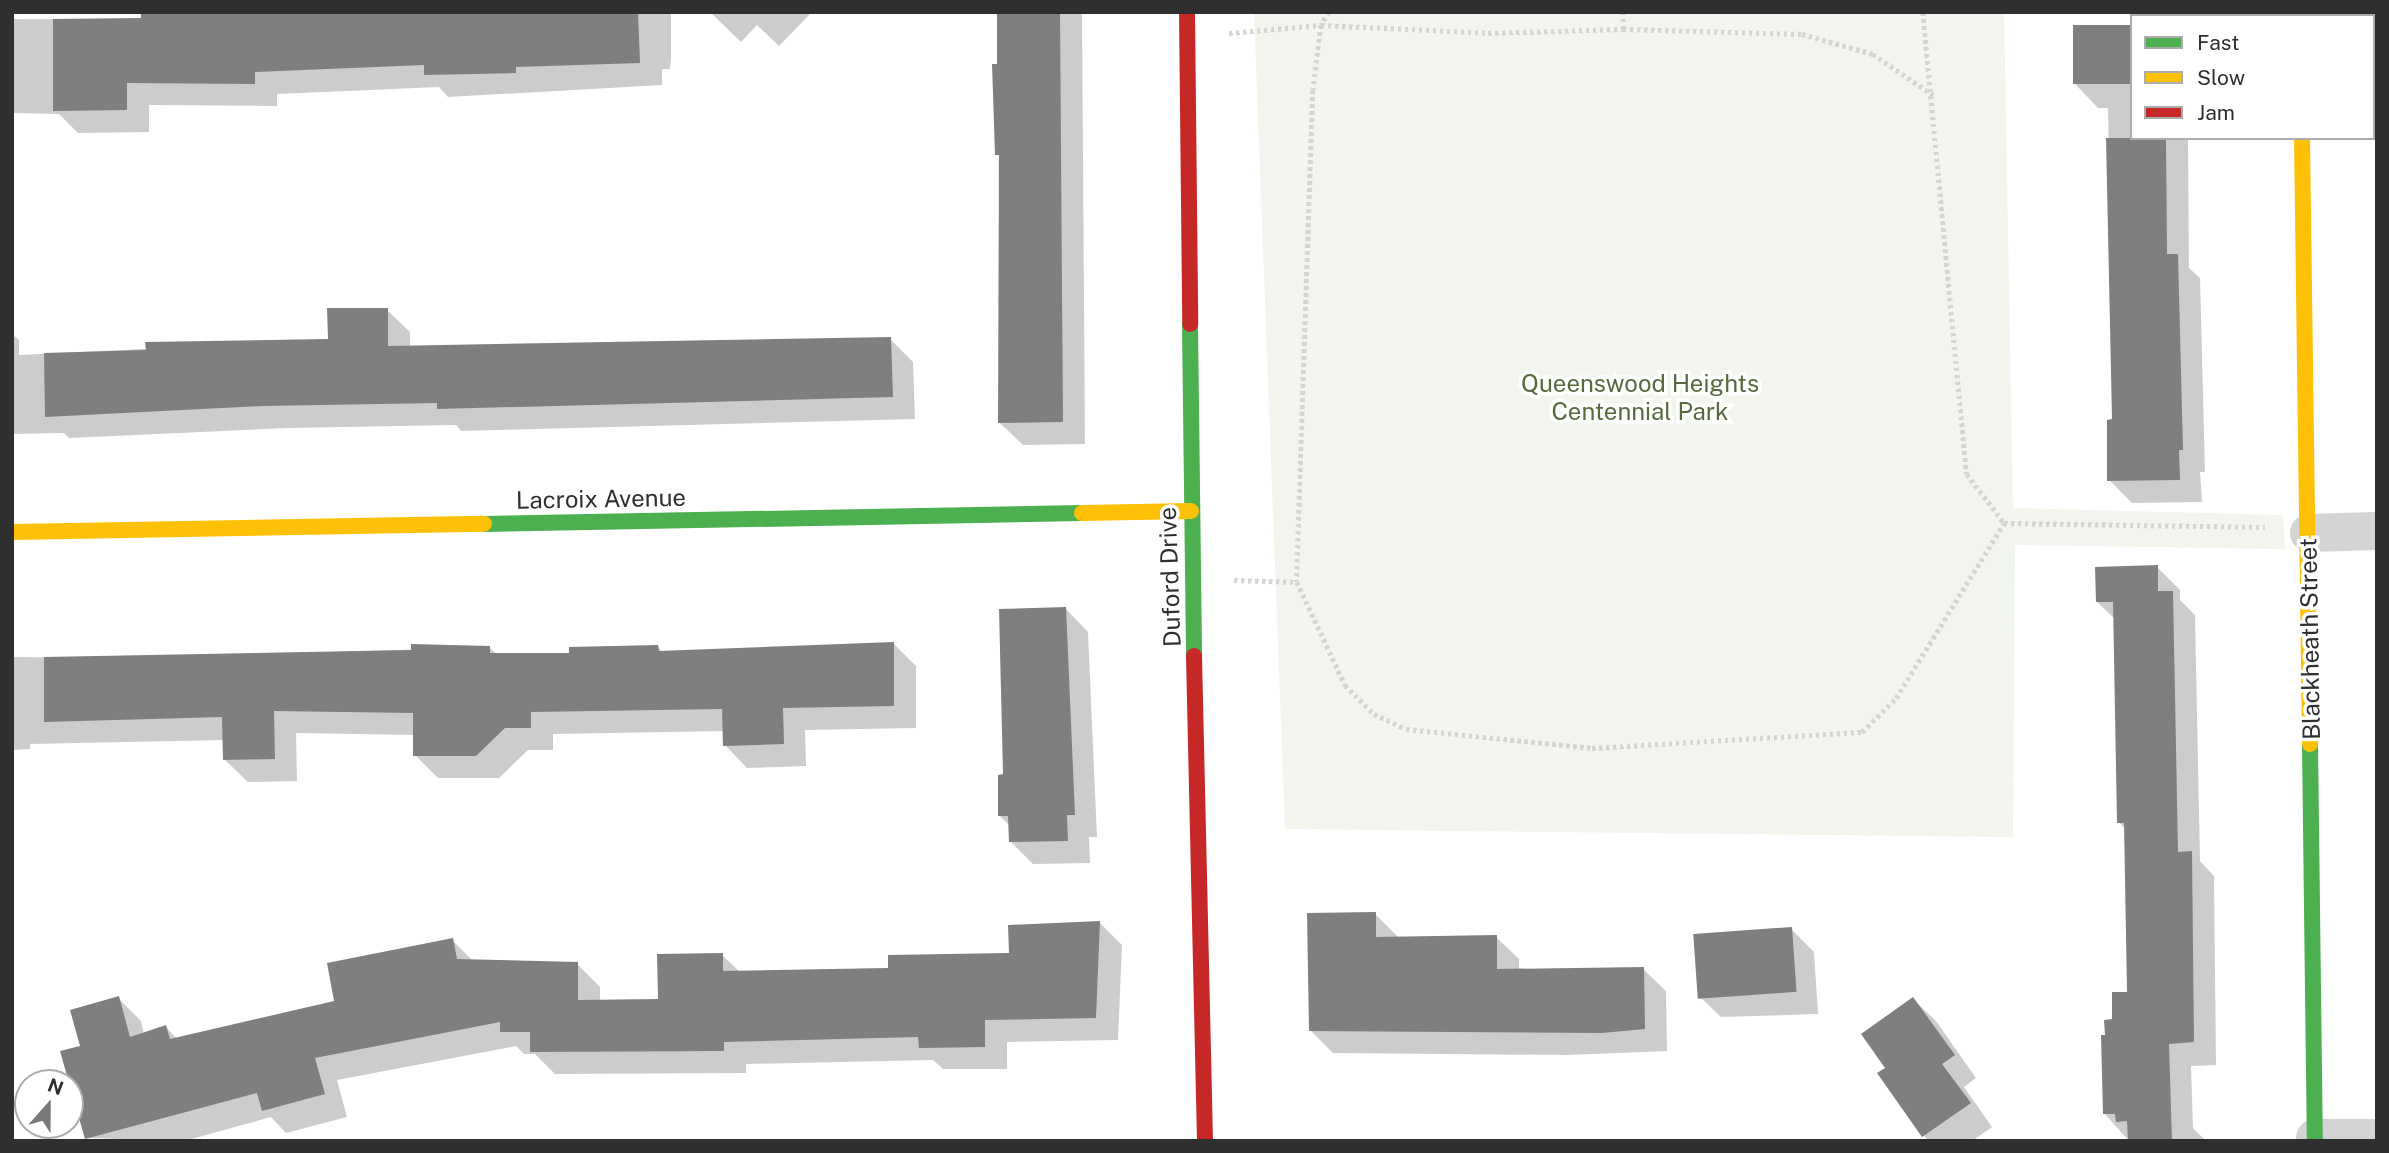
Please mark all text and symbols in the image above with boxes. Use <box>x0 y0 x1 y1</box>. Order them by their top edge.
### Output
legend <box>2130 14 2375 140</box>
text: Fast <box>2197 30 2239 55</box>
text: Slow <box>2197 65 2245 90</box>
text: Jam <box>2197 100 2235 125</box>
park label: Queenswood Heights Centennial Park <box>1521 370 1759 426</box>
street label: Lacroix Avenue <box>516 483 686 515</box>
street label: Duford Drive <box>1153 506 1187 648</box>
street label: Blackheath Street <box>2294 538 2326 740</box>
north arrow <box>14 1069 84 1139</box>
text: N <box>45 1073 67 1099</box>

